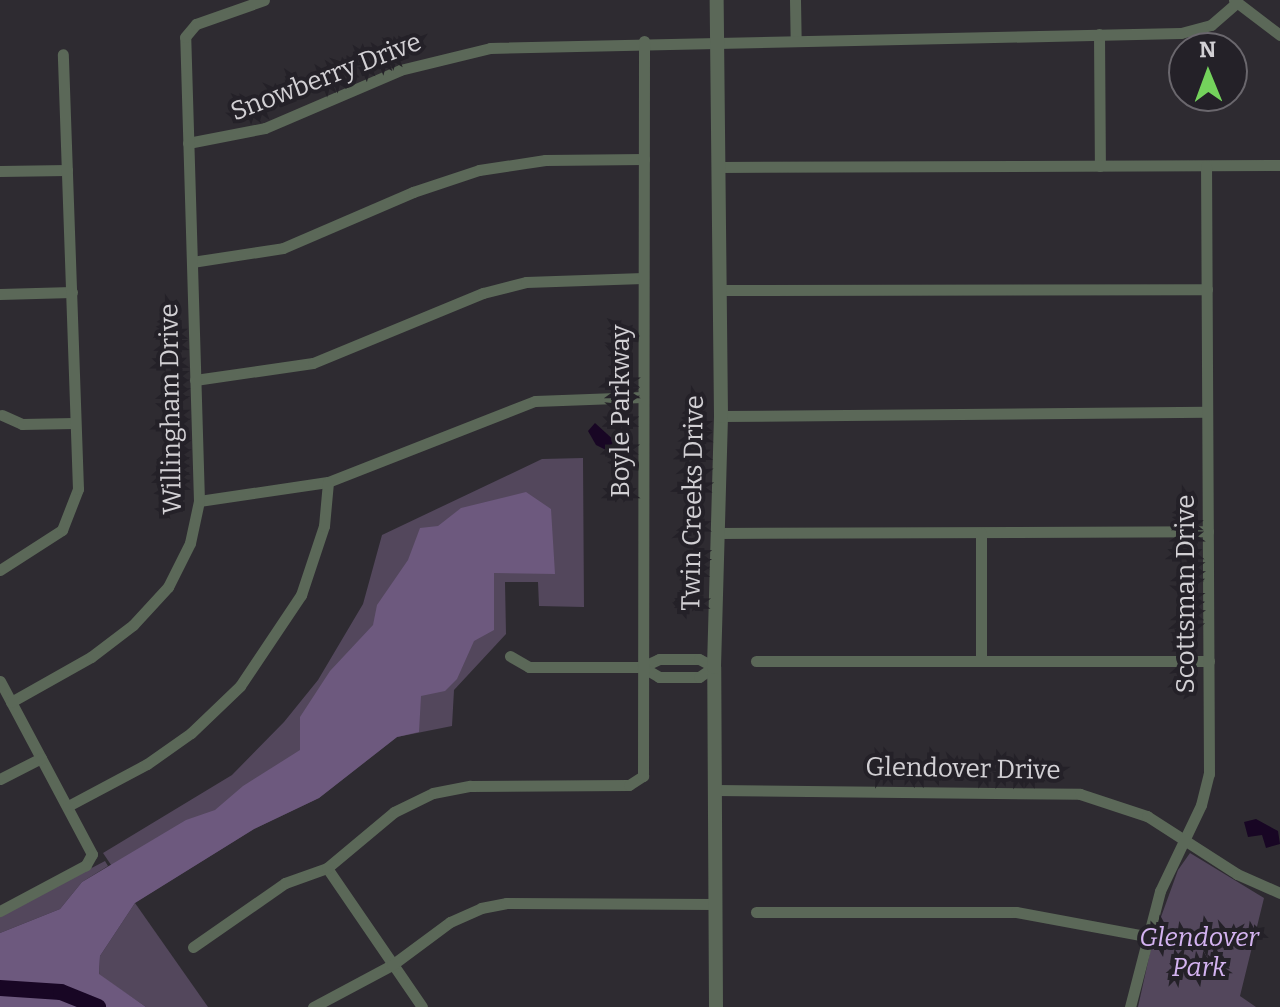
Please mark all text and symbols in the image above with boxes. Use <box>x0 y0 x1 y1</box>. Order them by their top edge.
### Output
street label: Snowberry Drive <box>226 26 426 128</box>
north arrow <box>1168 32 1248 112</box>
text: N <box>1199 36 1216 63</box>
street label: Willingham Drive <box>154 303 188 515</box>
street label: Boyle Parkway <box>605 324 637 498</box>
street label: Twin Creeks Drive <box>676 395 710 611</box>
street label: Scottsman Drive <box>1170 495 1202 693</box>
street label: Glendover Drive <box>865 752 1061 786</box>
park label: Glendover Park <box>1139 922 1259 984</box>

